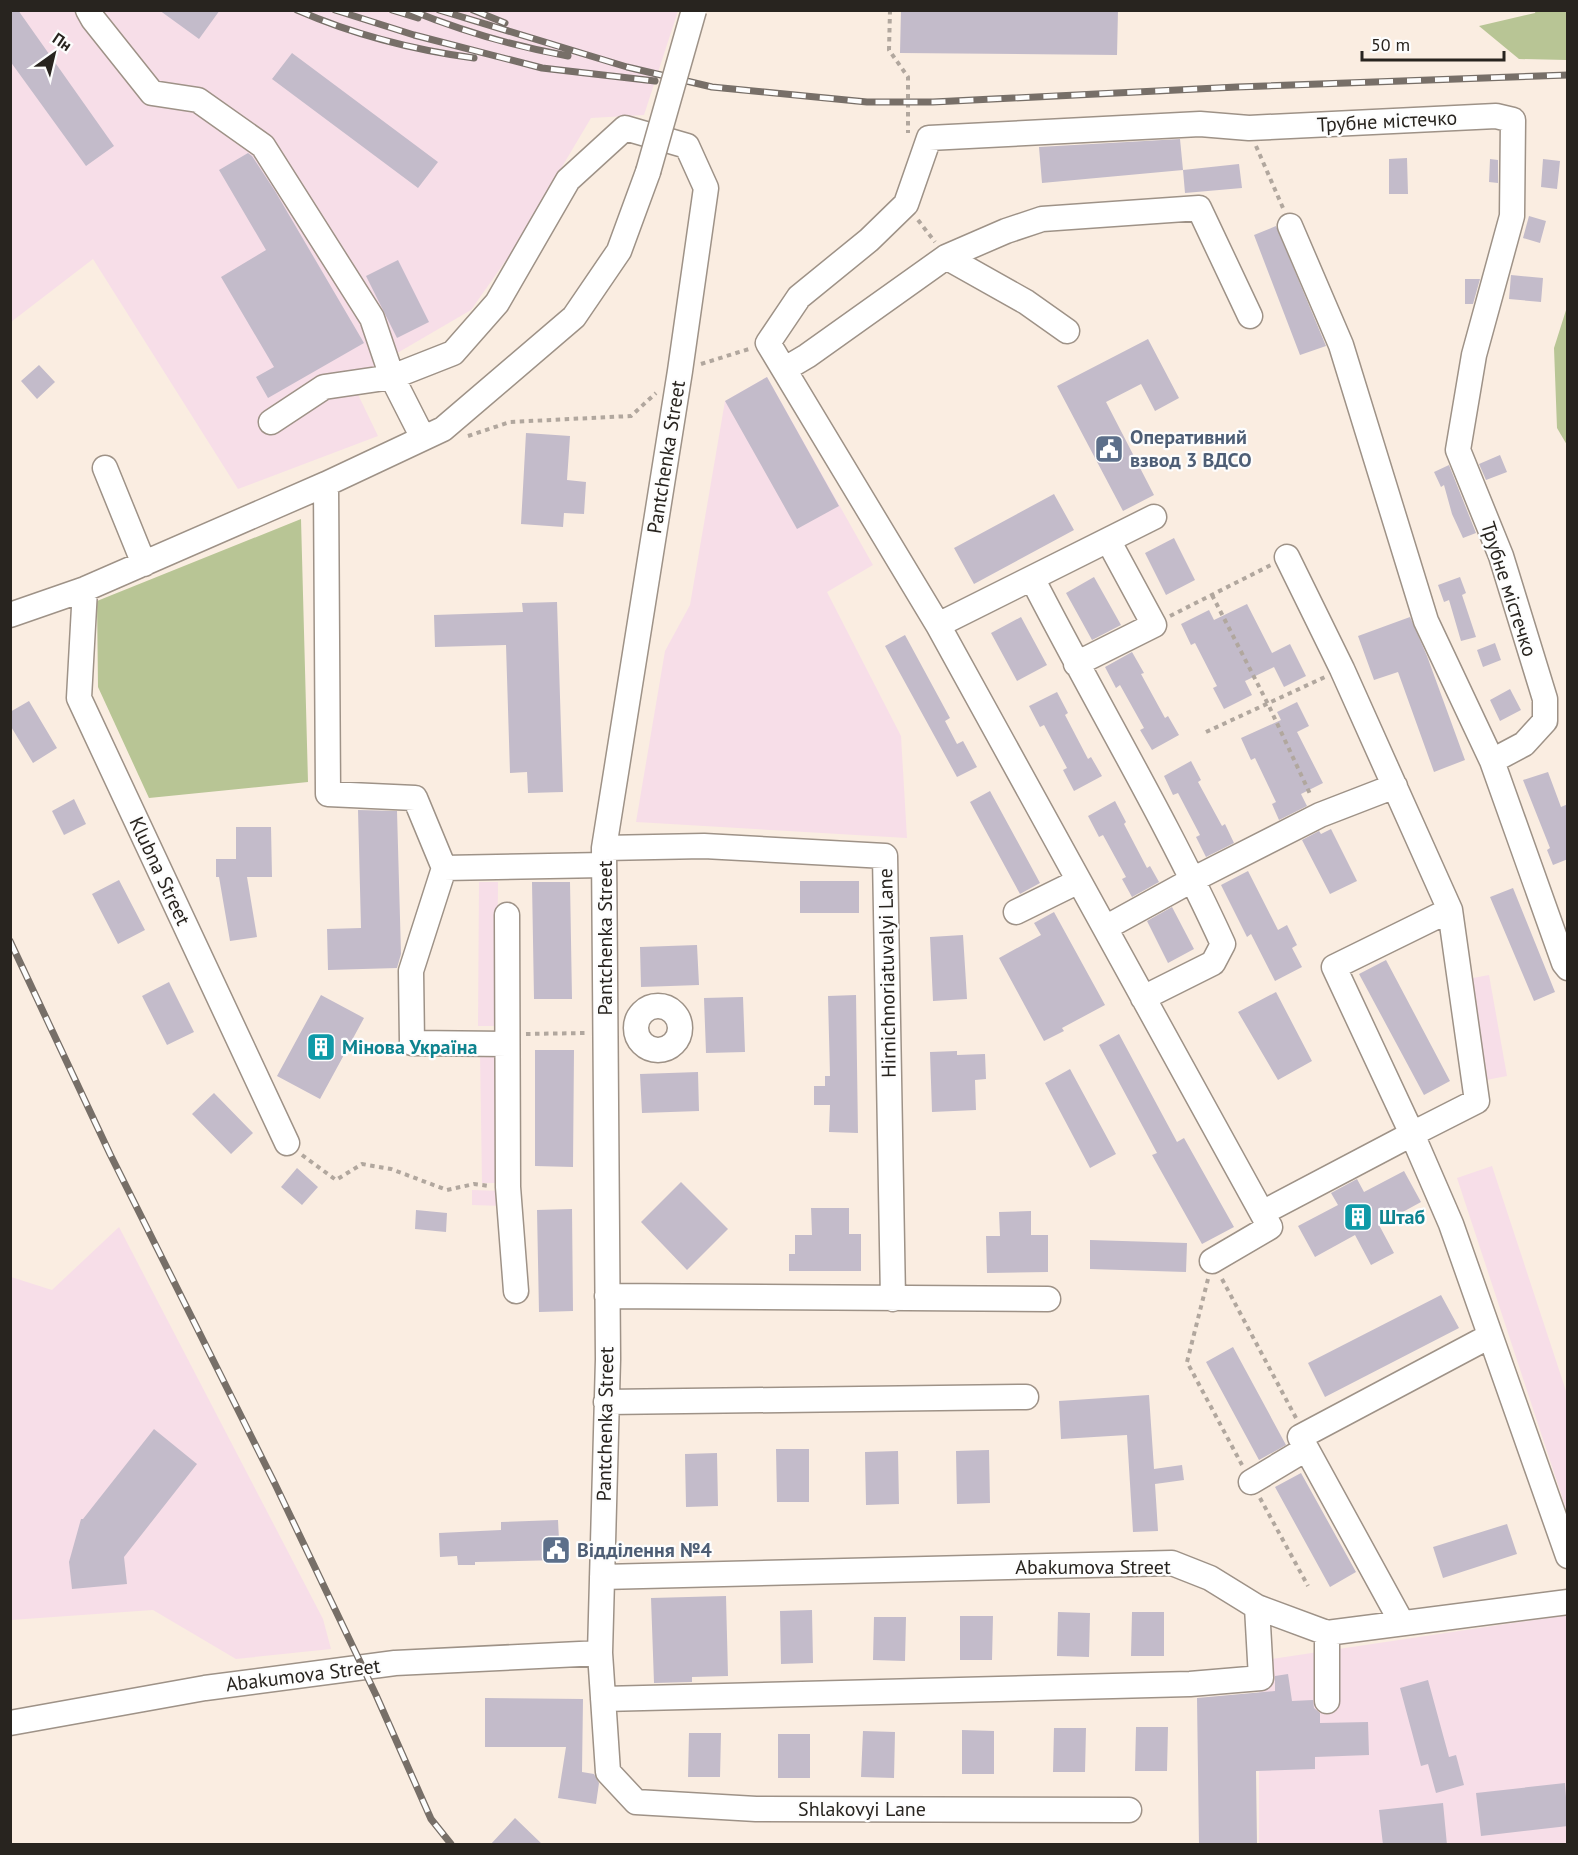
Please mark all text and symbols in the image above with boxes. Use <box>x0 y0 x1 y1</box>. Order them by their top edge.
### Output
north arrow <box>24 24 84 84</box>
scale bar <box>1362 24 1504 62</box>
text: Пн <box>49 28 76 55</box>
text: 50 m <box>1371 33 1410 56</box>
street label: Трубне містечко <box>1316 104 1458 138</box>
street label: Pantchenka Street <box>641 378 691 536</box>
place label: Оперативний взвод 3 ВДСО <box>1130 424 1252 473</box>
public building icon: Оперативний взвод 3 ВДСО <box>1093 433 1125 465</box>
street label: Трубне містечко <box>1475 518 1543 660</box>
street label: Klubna Street <box>124 813 197 930</box>
street label: Pantchenka Street <box>592 860 618 1015</box>
street label: Hirnichnoriatuvalyi Lane <box>872 868 902 1078</box>
building icon: Мінова Україна <box>305 1031 337 1063</box>
place label: Мінова Україна <box>342 1034 477 1060</box>
building icon: Штаб <box>1342 1201 1374 1233</box>
place label: Штаб <box>1379 1204 1426 1230</box>
street label: Pantchenka Street <box>591 1346 619 1502</box>
public building icon: Відділення №4 <box>540 1534 572 1566</box>
place label: Відділення №4 <box>577 1537 712 1563</box>
street label: Abakumova Street <box>1015 1554 1171 1580</box>
street label: Abakumova Street <box>224 1653 382 1697</box>
street label: Shlakovyi Lane <box>798 1796 926 1822</box>

